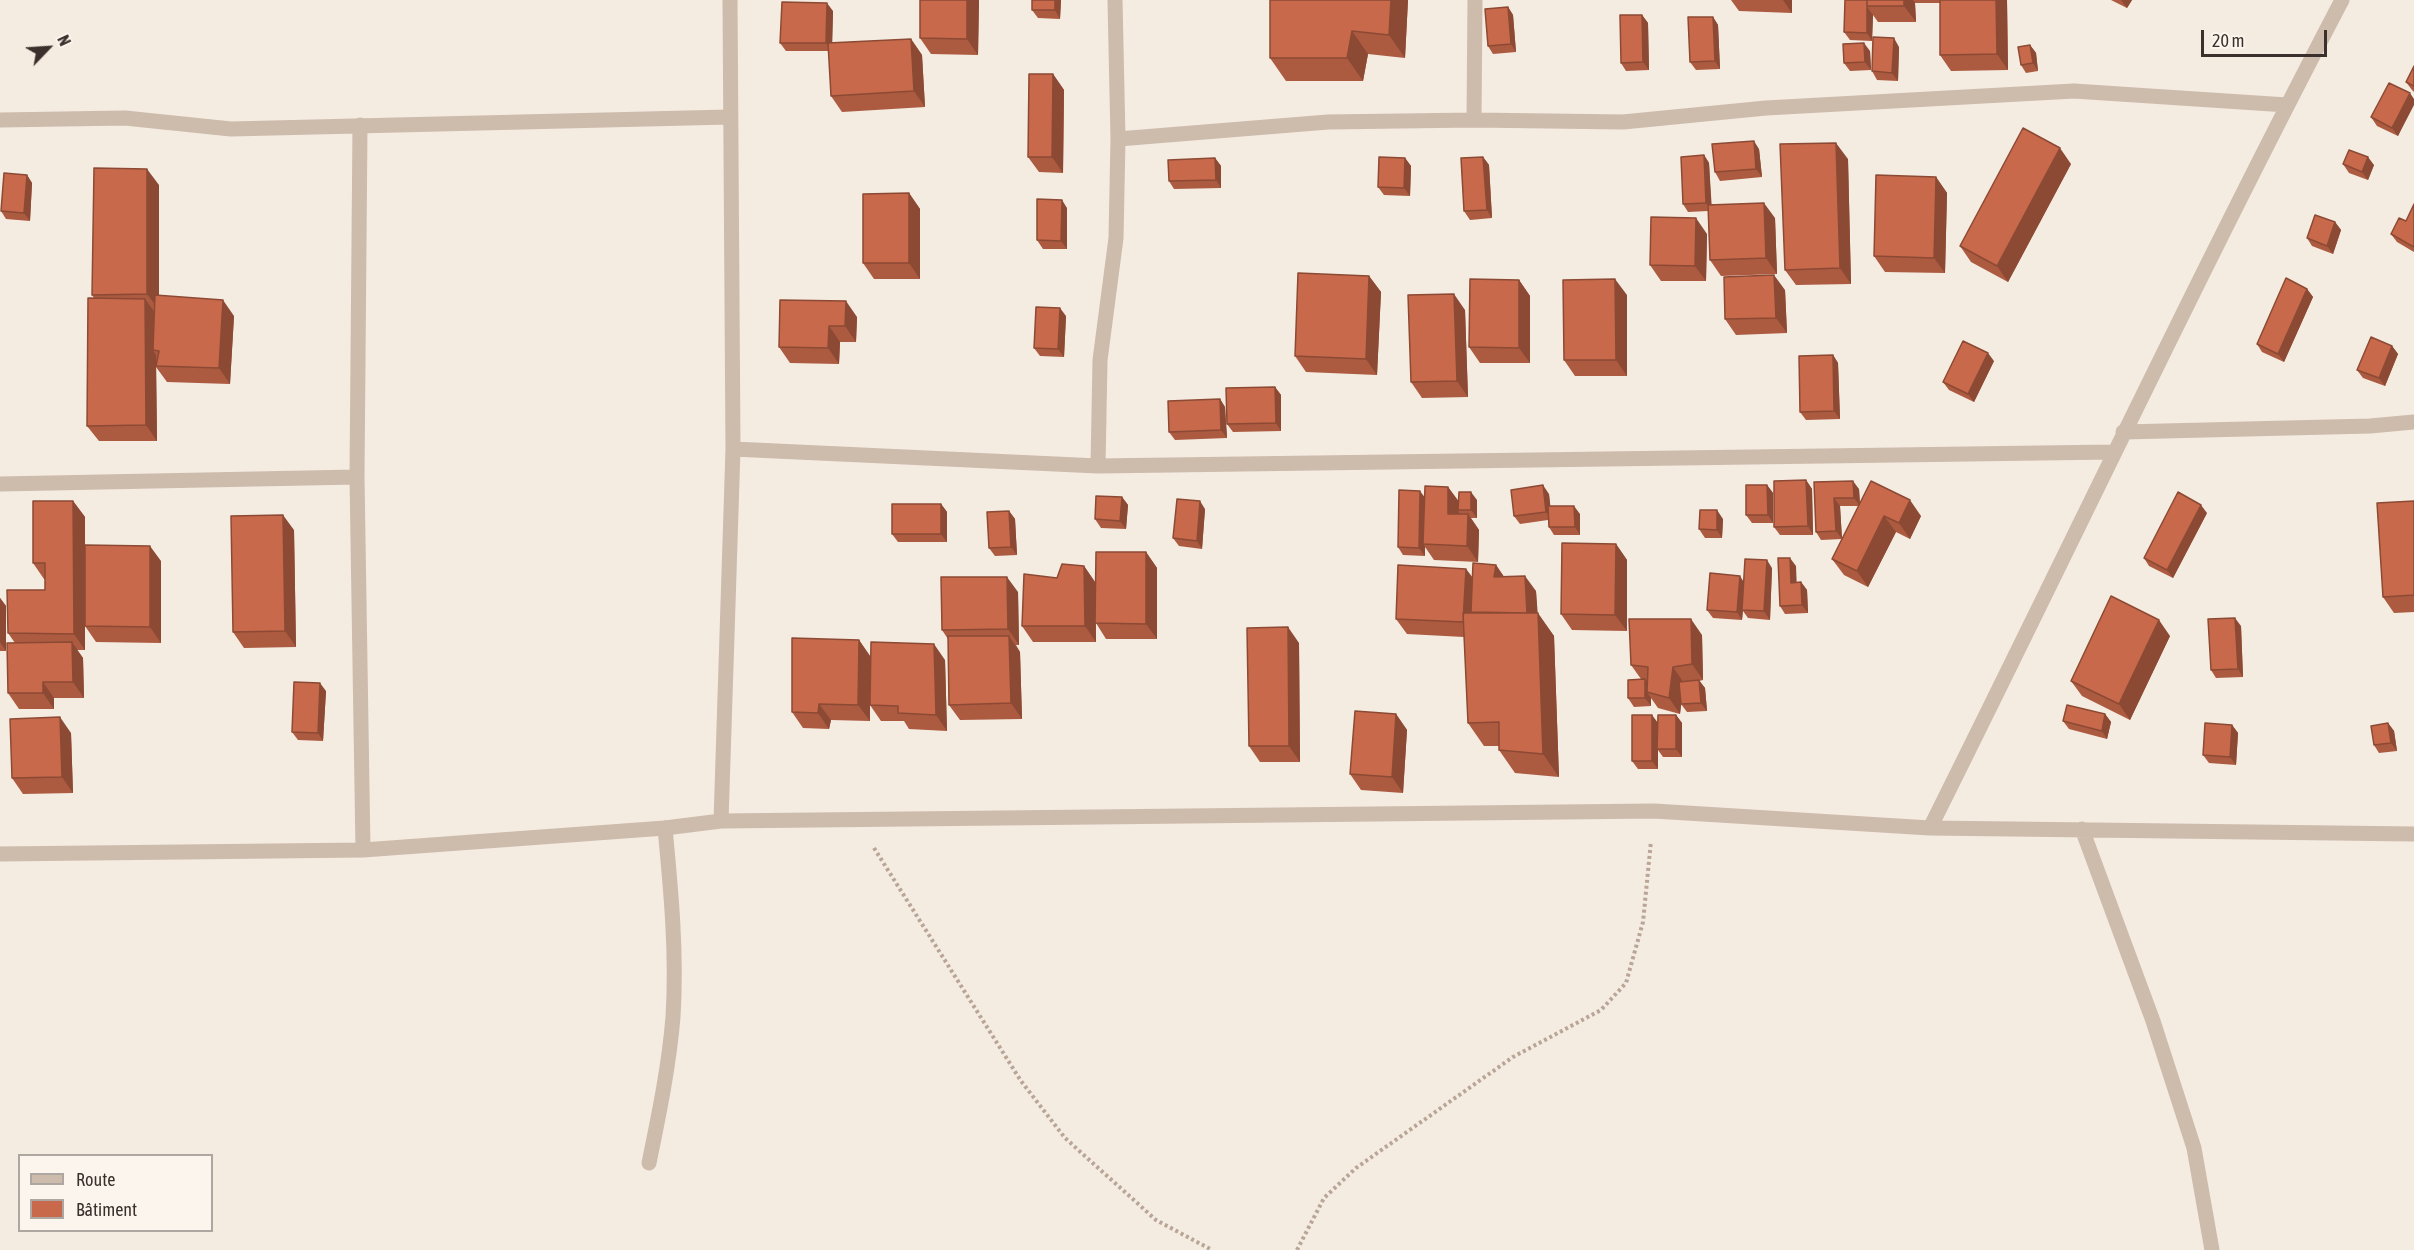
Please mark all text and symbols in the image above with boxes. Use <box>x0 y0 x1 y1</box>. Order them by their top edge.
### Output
north arrow <box>18 18 78 78</box>
scale bar <box>2204 18 2330 56</box>
text: 20 m <box>2212 30 2244 51</box>
text: N <box>54 32 74 48</box>
legend <box>18 1154 213 1232</box>
text: Route <box>76 1169 115 1190</box>
text: Bâtiment <box>76 1199 137 1220</box>

